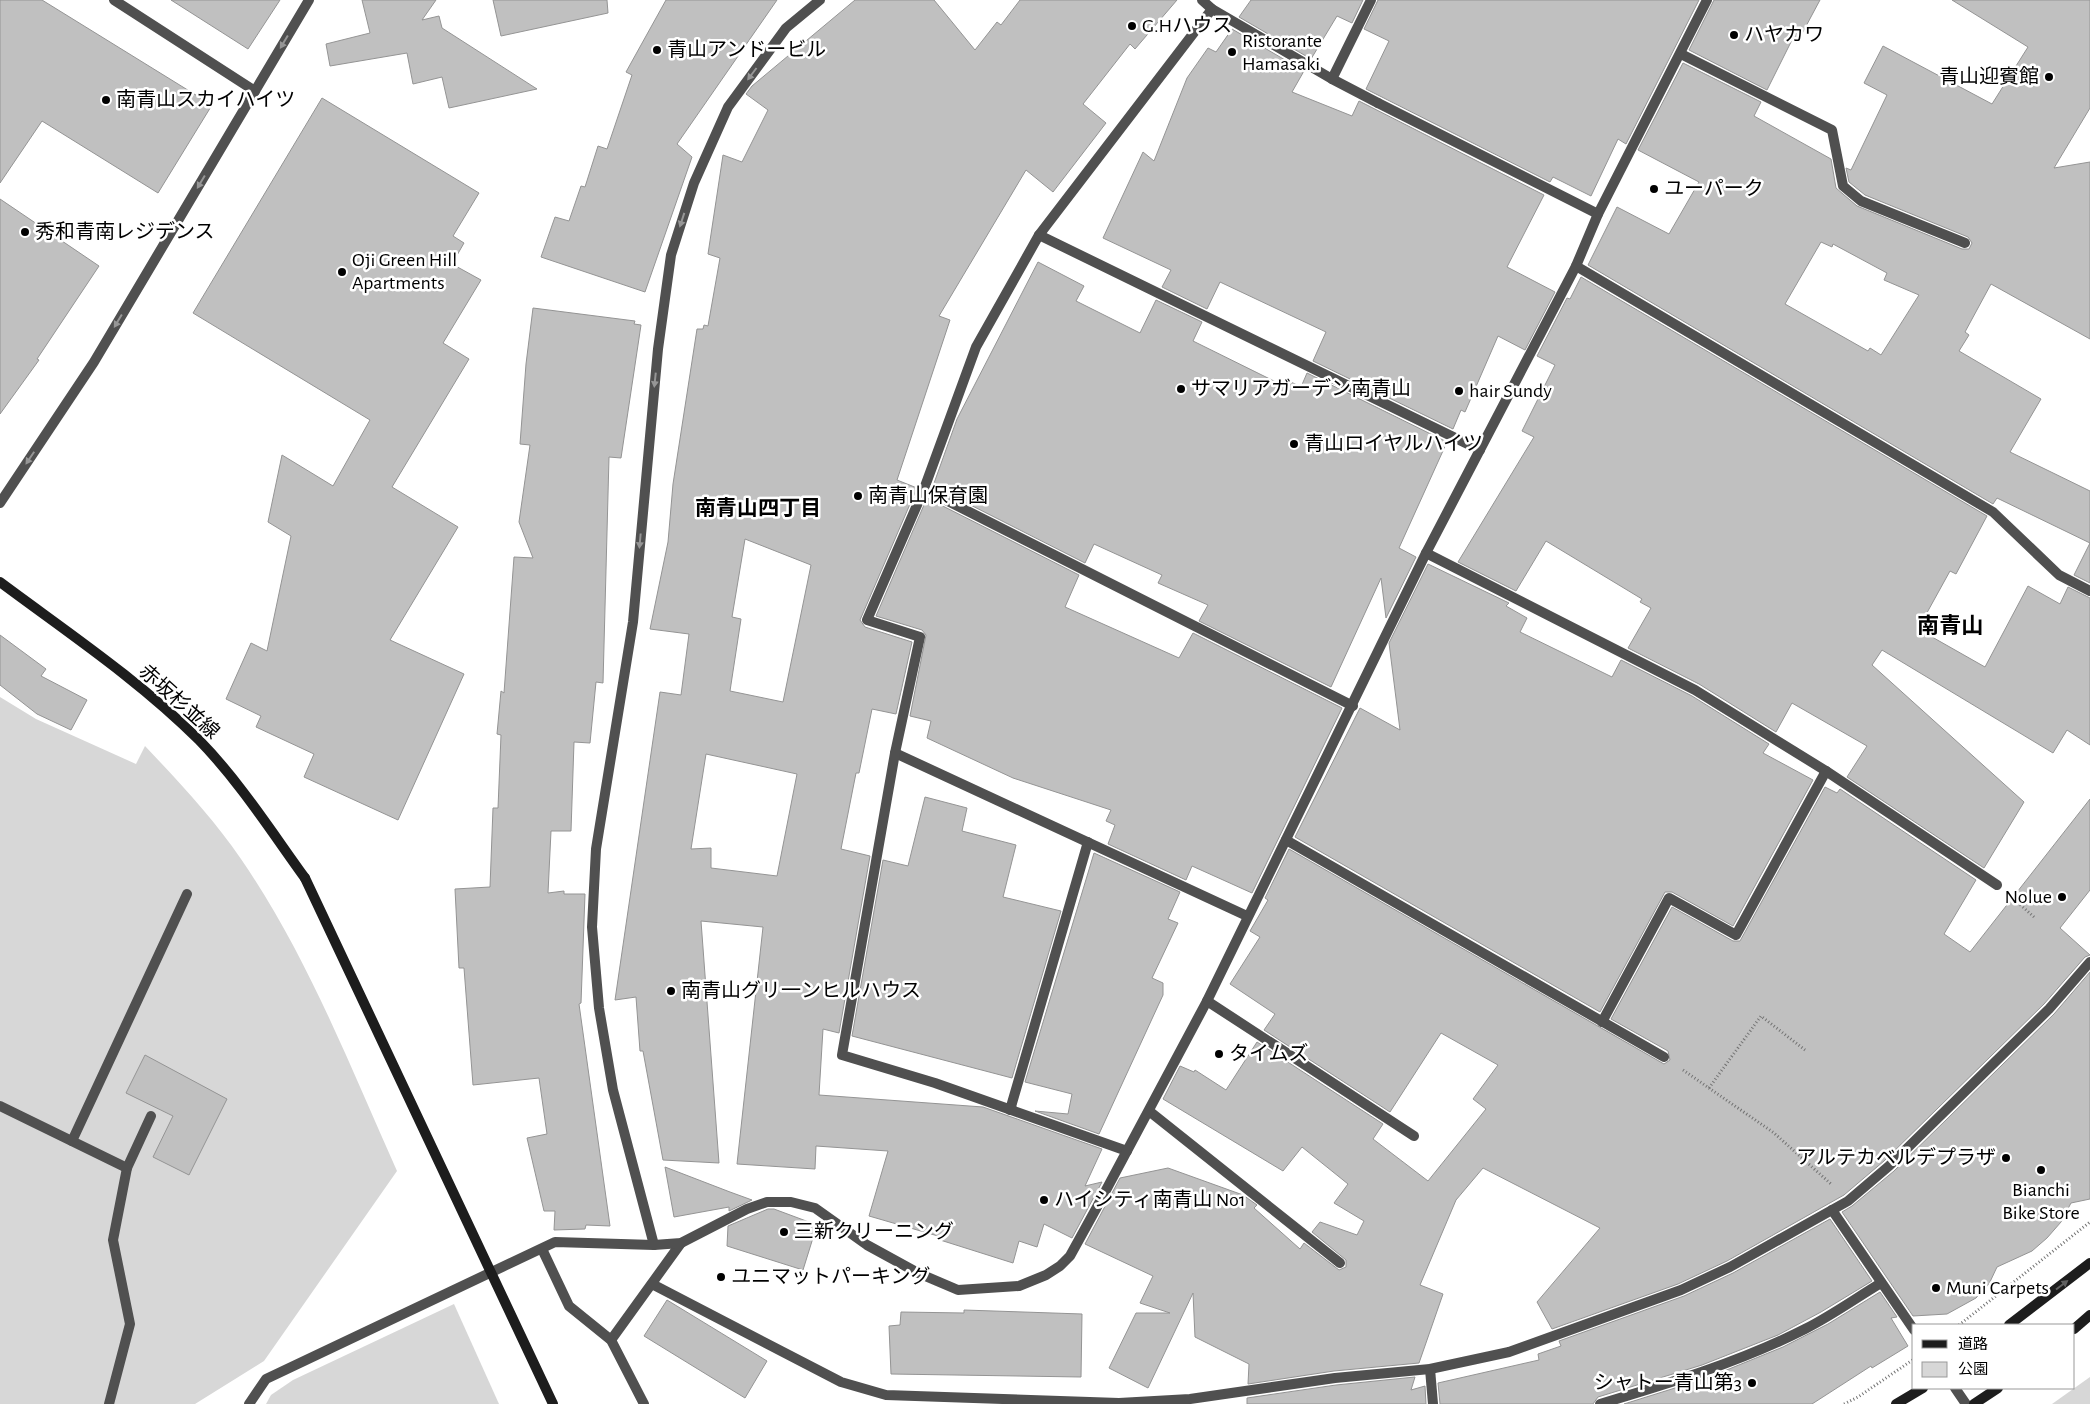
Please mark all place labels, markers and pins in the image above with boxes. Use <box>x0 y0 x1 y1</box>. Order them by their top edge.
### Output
place label: G.Hハウス <box>1142 15 1232 36</box>
marker: G.Hハウス <box>1126 20 1138 32</box>
place label: ハヤカワ <box>1744 25 1824 45</box>
marker: ハヤカワ <box>1728 29 1740 41</box>
place label: Ristorante Hamasaki <box>1242 31 1322 74</box>
place label: 青山アンドービル <box>667 39 826 60</box>
marker: 青山アンドービル <box>651 44 663 56</box>
marker: Ristorante Hamasaki <box>1226 46 1238 58</box>
place label: 青山迎賓館 <box>1939 66 2039 87</box>
marker: 青山迎賓館 <box>2043 71 2055 83</box>
place label: 南青山スカイハイツ <box>116 89 295 110</box>
marker: 南青山スカイハイツ <box>100 94 112 106</box>
place label: ユーパーク <box>1664 178 1764 199</box>
marker: ユーパーク <box>1648 183 1660 195</box>
place label: 秀和青南レジデンス <box>35 220 215 242</box>
marker: 秀和青南レジデンス <box>19 226 31 238</box>
place label: Oji Green Hill Apartments <box>352 250 457 293</box>
marker: Oji Green Hill Apartments <box>336 266 348 278</box>
place label: サマリアガーデン南青山 <box>1191 377 1411 399</box>
place label: hair Sundy <box>1469 381 1552 401</box>
marker: サマリアガーデン南青山 <box>1175 383 1187 395</box>
marker: hair Sundy <box>1453 385 1465 397</box>
place label: 青山ロイヤルハイツ <box>1304 433 1483 454</box>
marker: 青山ロイヤルハイツ <box>1288 438 1300 450</box>
place label: 南青山保育園 <box>868 485 988 506</box>
marker: 南青山保育園 <box>852 490 864 502</box>
place label: Nolue <box>2005 887 2052 907</box>
marker: Nolue <box>2056 891 2068 903</box>
place label: 南青山グリ一ンヒルハウス <box>681 980 921 1001</box>
marker: 南青山グリ一ンヒルハウス <box>665 985 677 997</box>
place label: タイムズ <box>1229 1043 1309 1064</box>
marker: タイムズ <box>1213 1048 1225 1060</box>
place label: アルテカベルデプラザ <box>1796 1146 1996 1168</box>
marker: アルテカベルデプラザ <box>2000 1152 2012 1164</box>
marker: Bianchi Bike Store <box>2035 1164 2047 1176</box>
place label: Bianchi Bike Store <box>2002 1180 2080 1223</box>
place label: ハイシティ南青山 No1 <box>1054 1189 1246 1210</box>
marker: ハイシティ南青山 No1 <box>1038 1194 1050 1206</box>
place label: 三新クリーニング <box>794 1221 954 1242</box>
marker: 三新クリーニング <box>778 1226 790 1238</box>
place label: ユニマットパーキング <box>731 1266 930 1287</box>
marker: ユニマットパーキング <box>715 1271 727 1283</box>
place label: Muni Carpets <box>1946 1278 2049 1298</box>
marker: Muni Carpets <box>1930 1282 1942 1294</box>
place label: シャトー青山第3 <box>1594 1372 1742 1393</box>
marker: シャトー青山第3 <box>1746 1377 1758 1389</box>

